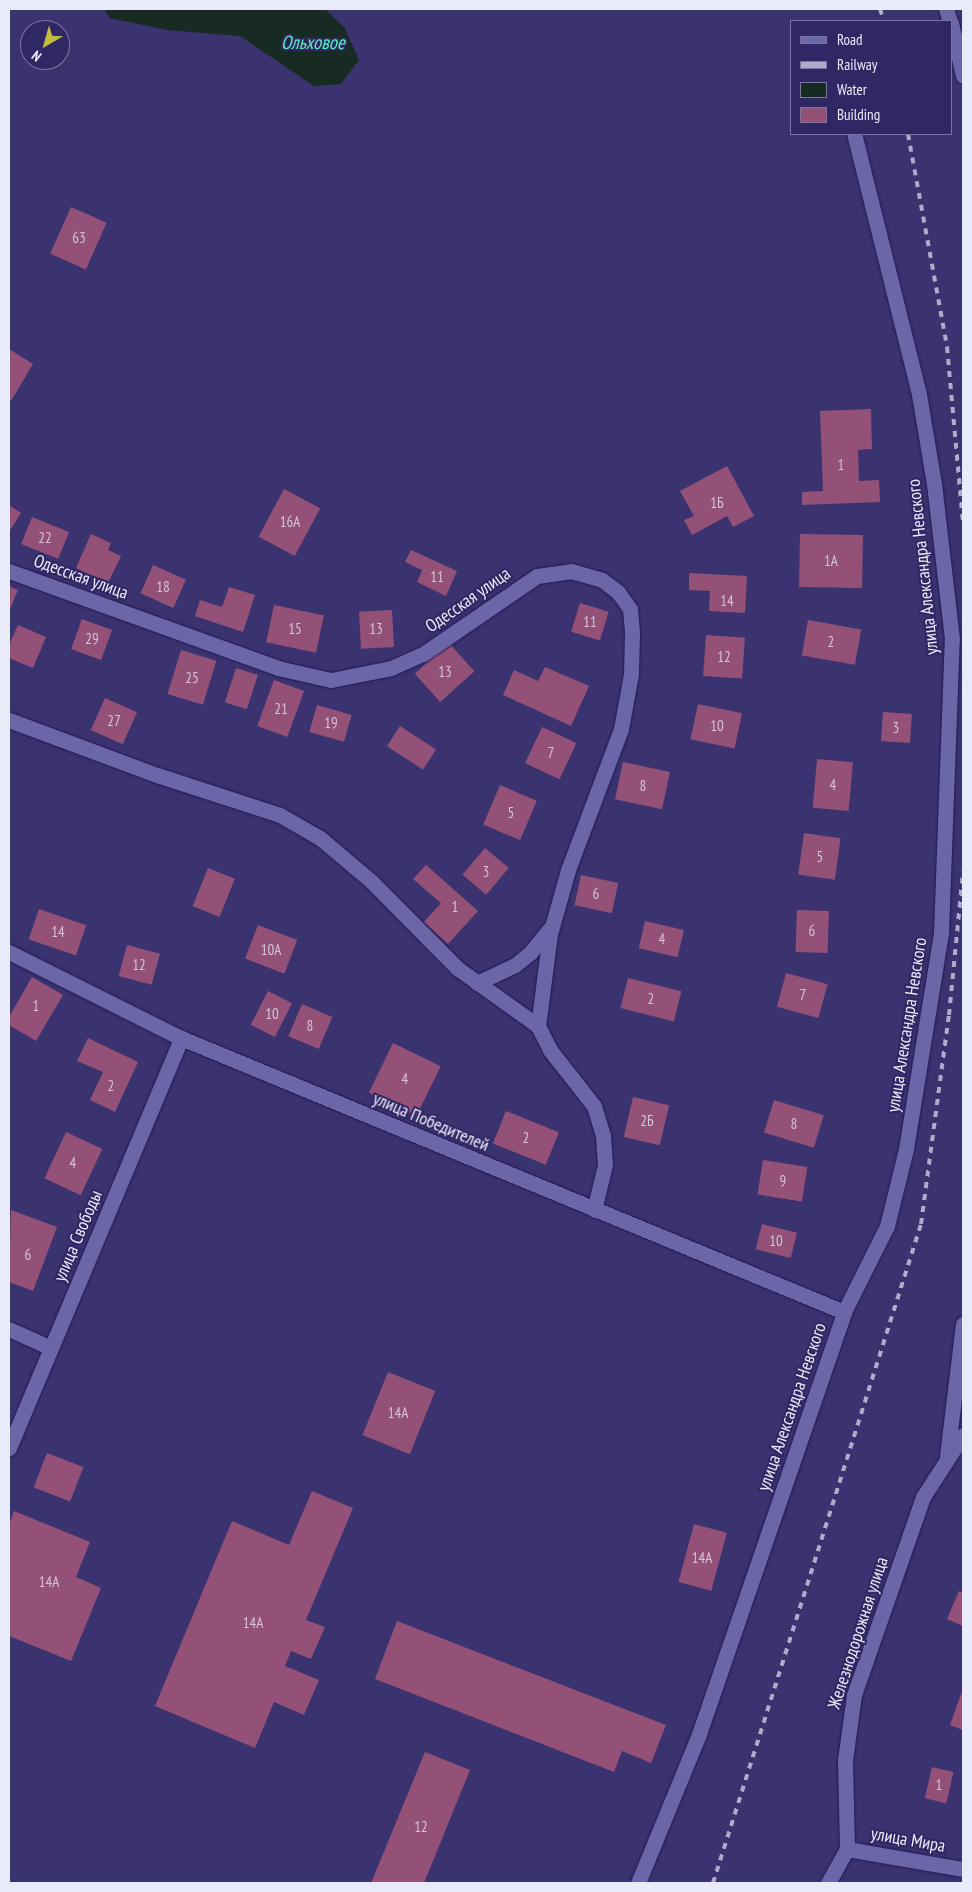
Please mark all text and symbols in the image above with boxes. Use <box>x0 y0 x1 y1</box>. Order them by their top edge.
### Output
north arrow <box>20 20 70 70</box>
legend <box>790 20 952 135</box>
text: Road <box>837 30 863 49</box>
water label: Ольховое <box>281 32 345 54</box>
text: N <box>28 47 45 65</box>
text: Railway <box>837 55 877 74</box>
text: Water <box>837 80 867 99</box>
text: Building <box>837 105 880 124</box>
house number: 63 <box>72 229 86 247</box>
house number: 1 <box>838 456 844 474</box>
street label: улица Александра Невского <box>903 478 943 656</box>
house number: 1Б <box>710 494 724 512</box>
house number: 16А <box>280 513 300 531</box>
house number: 22 <box>38 529 52 547</box>
street label: Одесская улица <box>31 550 131 604</box>
house number: 1А <box>824 552 838 570</box>
street label: Одесская улица <box>421 563 515 637</box>
house number: 11 <box>430 568 444 586</box>
house number: 18 <box>156 578 170 596</box>
house number: 14 <box>720 592 734 610</box>
house number: 11 <box>583 613 597 631</box>
house number: 15 <box>288 620 302 638</box>
house number: 13 <box>369 620 383 638</box>
house number: 29 <box>85 630 99 648</box>
house number: 2 <box>828 633 834 651</box>
house number: 12 <box>717 648 731 666</box>
house number: 13 <box>438 663 452 681</box>
house number: 25 <box>185 669 199 687</box>
house number: 21 <box>274 700 288 718</box>
house number: 27 <box>107 712 121 730</box>
house number: 19 <box>324 714 338 732</box>
house number: 10 <box>710 717 724 735</box>
house number: 3 <box>893 719 899 737</box>
house number: 7 <box>548 744 554 762</box>
house number: 4 <box>830 776 836 794</box>
house number: 8 <box>640 777 646 795</box>
house number: 5 <box>508 804 514 822</box>
house number: 5 <box>817 848 823 866</box>
house number: 3 <box>483 863 489 881</box>
house number: 6 <box>593 885 599 903</box>
house number: 1 <box>452 898 458 916</box>
house number: 6 <box>809 922 815 940</box>
house number: 14 <box>51 923 65 941</box>
house number: 4 <box>659 930 665 948</box>
street label: улица Александра Невского <box>882 936 932 1114</box>
house number: 10А <box>261 941 281 959</box>
house number: 12 <box>132 956 146 974</box>
house number: 7 <box>800 986 806 1004</box>
house number: 2 <box>648 990 654 1008</box>
house number: 1 <box>33 997 39 1015</box>
house number: 10 <box>265 1005 279 1023</box>
house number: 8 <box>307 1017 313 1035</box>
house number: 4 <box>402 1070 408 1088</box>
house number: 2 <box>108 1077 114 1095</box>
street label: улица Победителей <box>370 1088 492 1156</box>
house number: 2Б <box>640 1112 654 1130</box>
house number: 8 <box>791 1115 797 1133</box>
house number: 2 <box>523 1129 529 1147</box>
house number: 4 <box>70 1154 76 1172</box>
house number: 9 <box>780 1172 786 1190</box>
street label: улица Свободы <box>49 1187 107 1285</box>
house number: 10 <box>769 1232 783 1250</box>
house number: 6 <box>25 1246 31 1264</box>
street label: улица Александра Невского <box>753 1320 831 1494</box>
house number: 14А <box>388 1404 408 1422</box>
house number: 14А <box>692 1549 712 1567</box>
street label: Железнодорожная улица <box>823 1554 893 1712</box>
house number: 14А <box>39 1573 59 1591</box>
house number: 14А <box>243 1614 263 1632</box>
house number: 1 <box>936 1776 942 1794</box>
house number: 12 <box>414 1818 428 1836</box>
street label: улица Мира <box>869 1823 947 1857</box>

